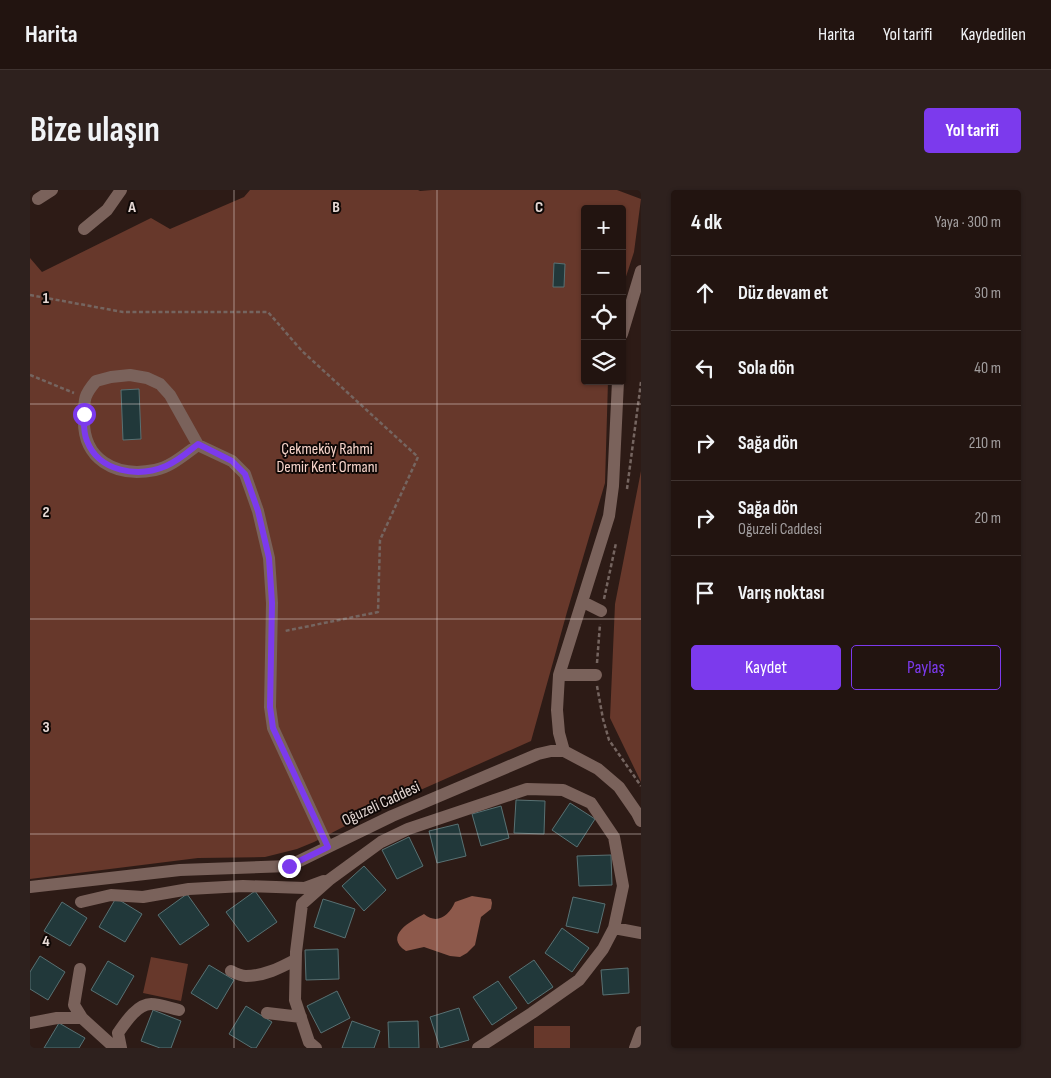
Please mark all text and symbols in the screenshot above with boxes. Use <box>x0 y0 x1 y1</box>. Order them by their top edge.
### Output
text: Harita <box>25 20 78 49</box>
text: Harita <box>818 24 855 45</box>
text: Yol tarifi <box>883 24 932 45</box>
text: Kaydedilen <box>960 24 1026 45</box>
button: Yol tarifi <box>924 108 1021 153</box>
text: Bize ulaşın <box>30 109 160 152</box>
text: A <box>127 198 136 217</box>
text: B <box>332 198 340 217</box>
text: C <box>535 198 543 217</box>
map controls <box>581 205 626 385</box>
button: + <box>581 205 626 250</box>
text: 4 dk <box>691 210 722 235</box>
text: Yaya · 300 m <box>935 213 1001 232</box>
button: − <box>581 250 626 295</box>
icon: ahead <box>691 279 719 307</box>
text: Düz devam et <box>738 282 828 305</box>
text: 30 m <box>974 284 1001 303</box>
text: 1 <box>43 289 50 308</box>
button: locate <box>581 295 626 340</box>
button: layers <box>581 340 626 385</box>
icon: left <box>691 354 719 382</box>
text: Sola dön <box>738 357 794 380</box>
text: 40 m <box>974 359 1001 378</box>
route start <box>73 403 96 426</box>
icon: right <box>691 429 719 457</box>
text: Sağa dön <box>738 432 798 455</box>
text: 210 m <box>969 434 1001 453</box>
park label: Çekmeköy Rahmi Demir Kent Ormanı <box>276 440 378 477</box>
text: Sağa dön <box>738 497 798 520</box>
text: 2 <box>42 503 50 522</box>
icon: right <box>691 504 719 532</box>
text: 20 m <box>974 509 1001 528</box>
text: Oğuzeli Caddesi <box>738 520 822 539</box>
icon: arrive <box>691 579 719 607</box>
text: Varış noktası <box>738 582 824 605</box>
button: Kaydet <box>691 645 841 690</box>
button: Paylaş <box>851 645 1001 690</box>
text: 3 <box>42 718 50 737</box>
street label: Oğuzeli Caddesi <box>339 778 423 830</box>
route end <box>278 855 301 878</box>
text: 4 <box>42 932 50 951</box>

